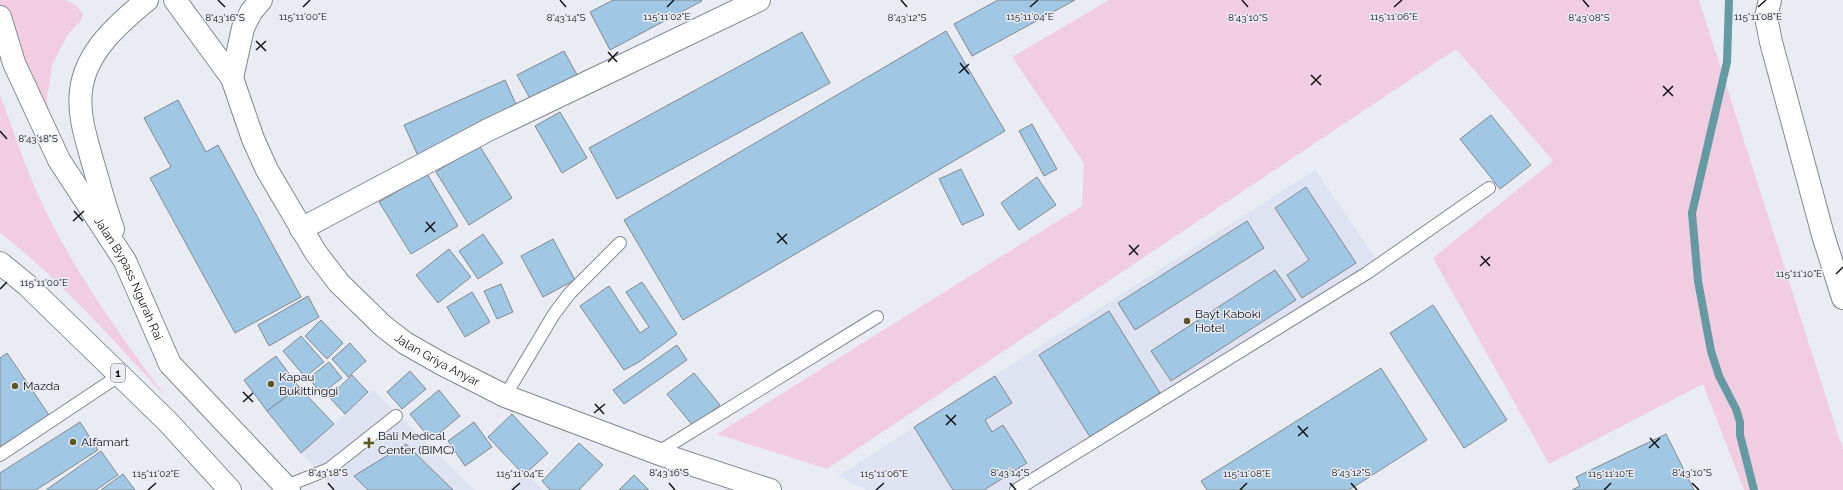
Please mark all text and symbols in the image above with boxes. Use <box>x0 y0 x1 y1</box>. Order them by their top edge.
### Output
text: 115°11'00"E <box>279 11 327 22</box>
text: 115°11'02"E <box>643 11 691 22</box>
text: 115°11'04"E <box>1006 11 1054 22</box>
text: 115°11'06"E <box>1370 11 1418 22</box>
text: 115°11'08"E <box>1734 11 1782 22</box>
text: 8°43'16"S <box>205 12 245 23</box>
text: 8°43'14"S <box>546 12 586 23</box>
text: 8°43'12"S <box>888 12 926 23</box>
text: 8°43'10"S <box>1228 12 1268 23</box>
text: 8°43'08"S <box>1568 12 1610 23</box>
text: 8°43'18"S <box>18 133 58 144</box>
street label: Jalan Bypass Ngurah Rai <box>91 215 166 342</box>
text: 115°11'10"E <box>1776 268 1822 279</box>
text: 115°11'00"E <box>20 277 68 288</box>
place label: Bayt Kaboki Hotel <box>1195 307 1261 335</box>
marker: Bayt Kaboki Hotel <box>1182 316 1192 326</box>
street label: Jalan Griya Anyar <box>392 331 483 389</box>
road number: 1 <box>111 364 125 382</box>
place label: Kapau Bukittinggi <box>279 370 338 398</box>
place label: Mazda <box>23 379 60 393</box>
marker: Kapau Bukittinggi <box>266 379 276 389</box>
marker: Mazda <box>10 381 20 391</box>
place label: Bali Medical Center (BIMC) <box>378 429 454 457</box>
place label: Alfamart <box>81 435 129 449</box>
marker: Alfamart <box>68 437 78 447</box>
marker: Bali Medical Center (BIMC) <box>363 437 375 449</box>
text: 8°43'18"S <box>308 467 348 478</box>
text: 8°43'16"S <box>649 467 689 478</box>
text: 8°43'14"S <box>990 467 1030 478</box>
text: 8°43'12"S <box>1332 467 1370 478</box>
text: 8°43'10"S <box>1672 467 1712 478</box>
text: 115°11'02"E <box>132 468 180 479</box>
text: 115°11'04"E <box>496 468 544 479</box>
text: 115°11'06"E <box>860 468 908 479</box>
text: 115°11'08"E <box>1223 468 1271 479</box>
text: 115°11'10"E <box>1588 468 1634 479</box>

